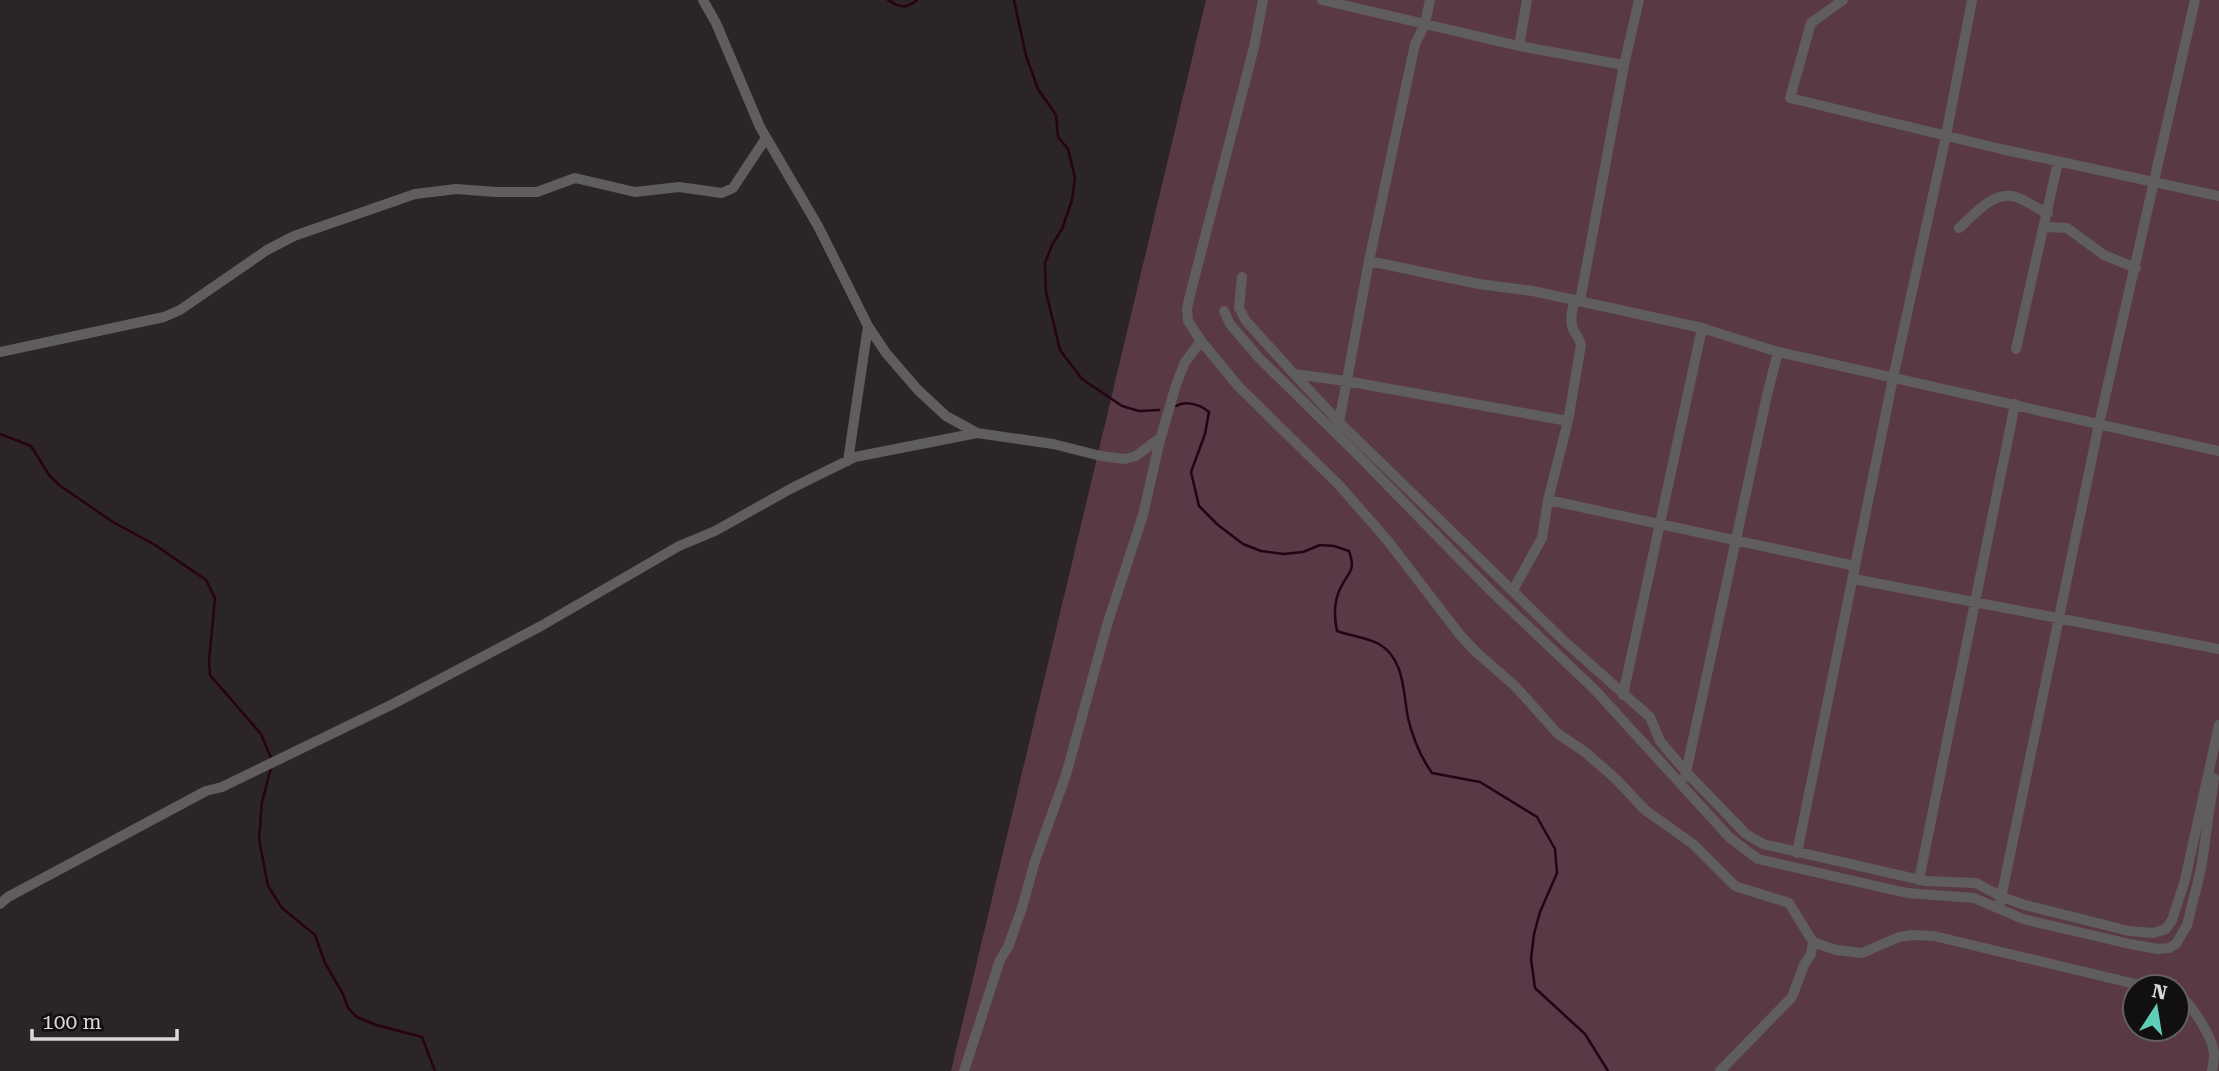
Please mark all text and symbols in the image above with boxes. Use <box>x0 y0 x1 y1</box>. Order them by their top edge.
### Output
north arrow <box>2121 973 2191 1043</box>
text: N <box>2150 979 2169 1005</box>
scale bar <box>32 998 177 1042</box>
text: 100 m <box>42 1010 102 1034</box>

